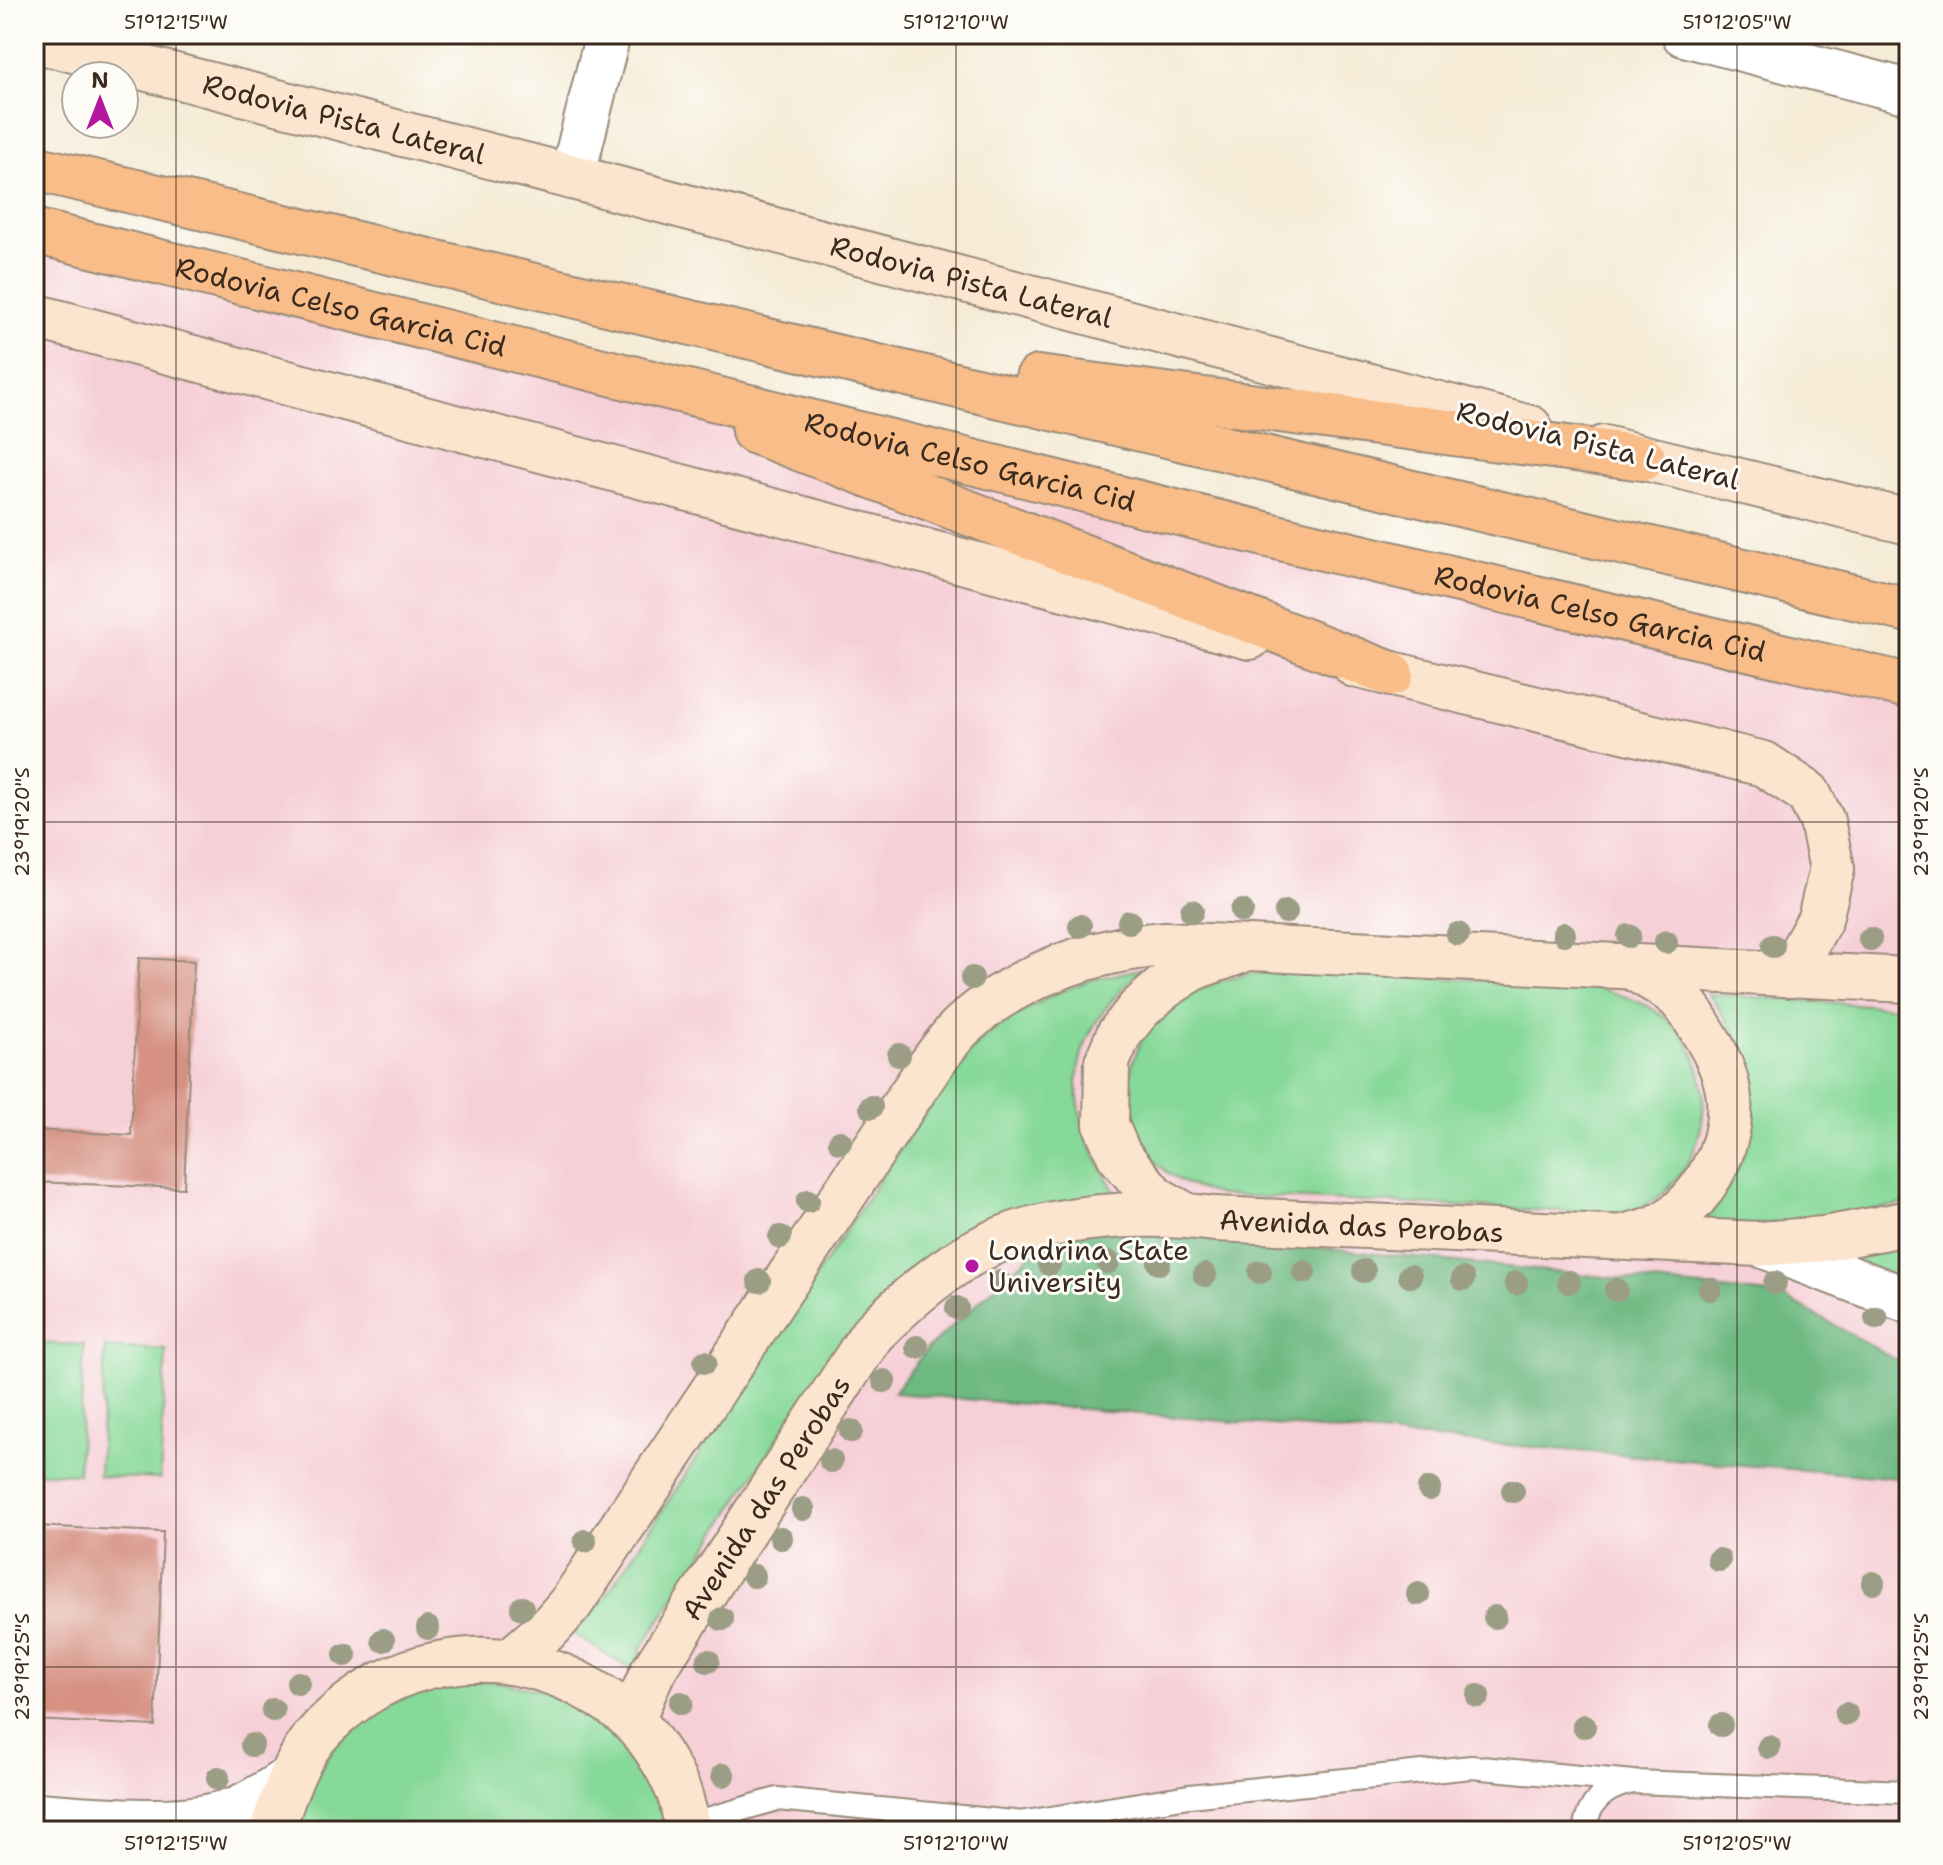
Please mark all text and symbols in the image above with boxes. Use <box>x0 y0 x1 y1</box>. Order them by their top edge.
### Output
text: 51°12'15"W <box>124 9 228 35</box>
text: 51°12'10"W <box>903 9 1009 35</box>
text: 51°12'05"W <box>1682 9 1792 35</box>
north arrow <box>60 60 140 140</box>
street label: Rodovia Pista Lateral <box>199 65 490 173</box>
text: N <box>91 66 109 95</box>
street label: Rodovia Pista Lateral <box>826 226 1117 337</box>
street label: Rodovia Celso Garcia Cid <box>171 248 510 366</box>
street label: Rodovia Pista Lateral <box>1453 391 1744 499</box>
street label: Rodovia Celso Garcia Cid <box>801 402 1139 521</box>
street label: Rodovia Celso Garcia Cid <box>1430 556 1770 671</box>
text: 23°19'20"S <box>9 767 35 877</box>
text: 23°19'20"S <box>1908 767 1934 877</box>
street label: Avenida das Perobas <box>1219 1200 1505 1251</box>
place label: Londrina State University <box>988 1231 1189 1301</box>
marker: Londrina State University <box>963 1257 981 1275</box>
street label: Avenida das Perobas <box>672 1368 859 1627</box>
text: 23°19'25"S <box>9 1613 35 1721</box>
text: 23°19'25"S <box>1908 1613 1934 1721</box>
text: 51°12'15"W <box>124 1830 228 1856</box>
text: 51°12'10"W <box>903 1830 1009 1856</box>
text: 51°12'05"W <box>1682 1830 1792 1856</box>

